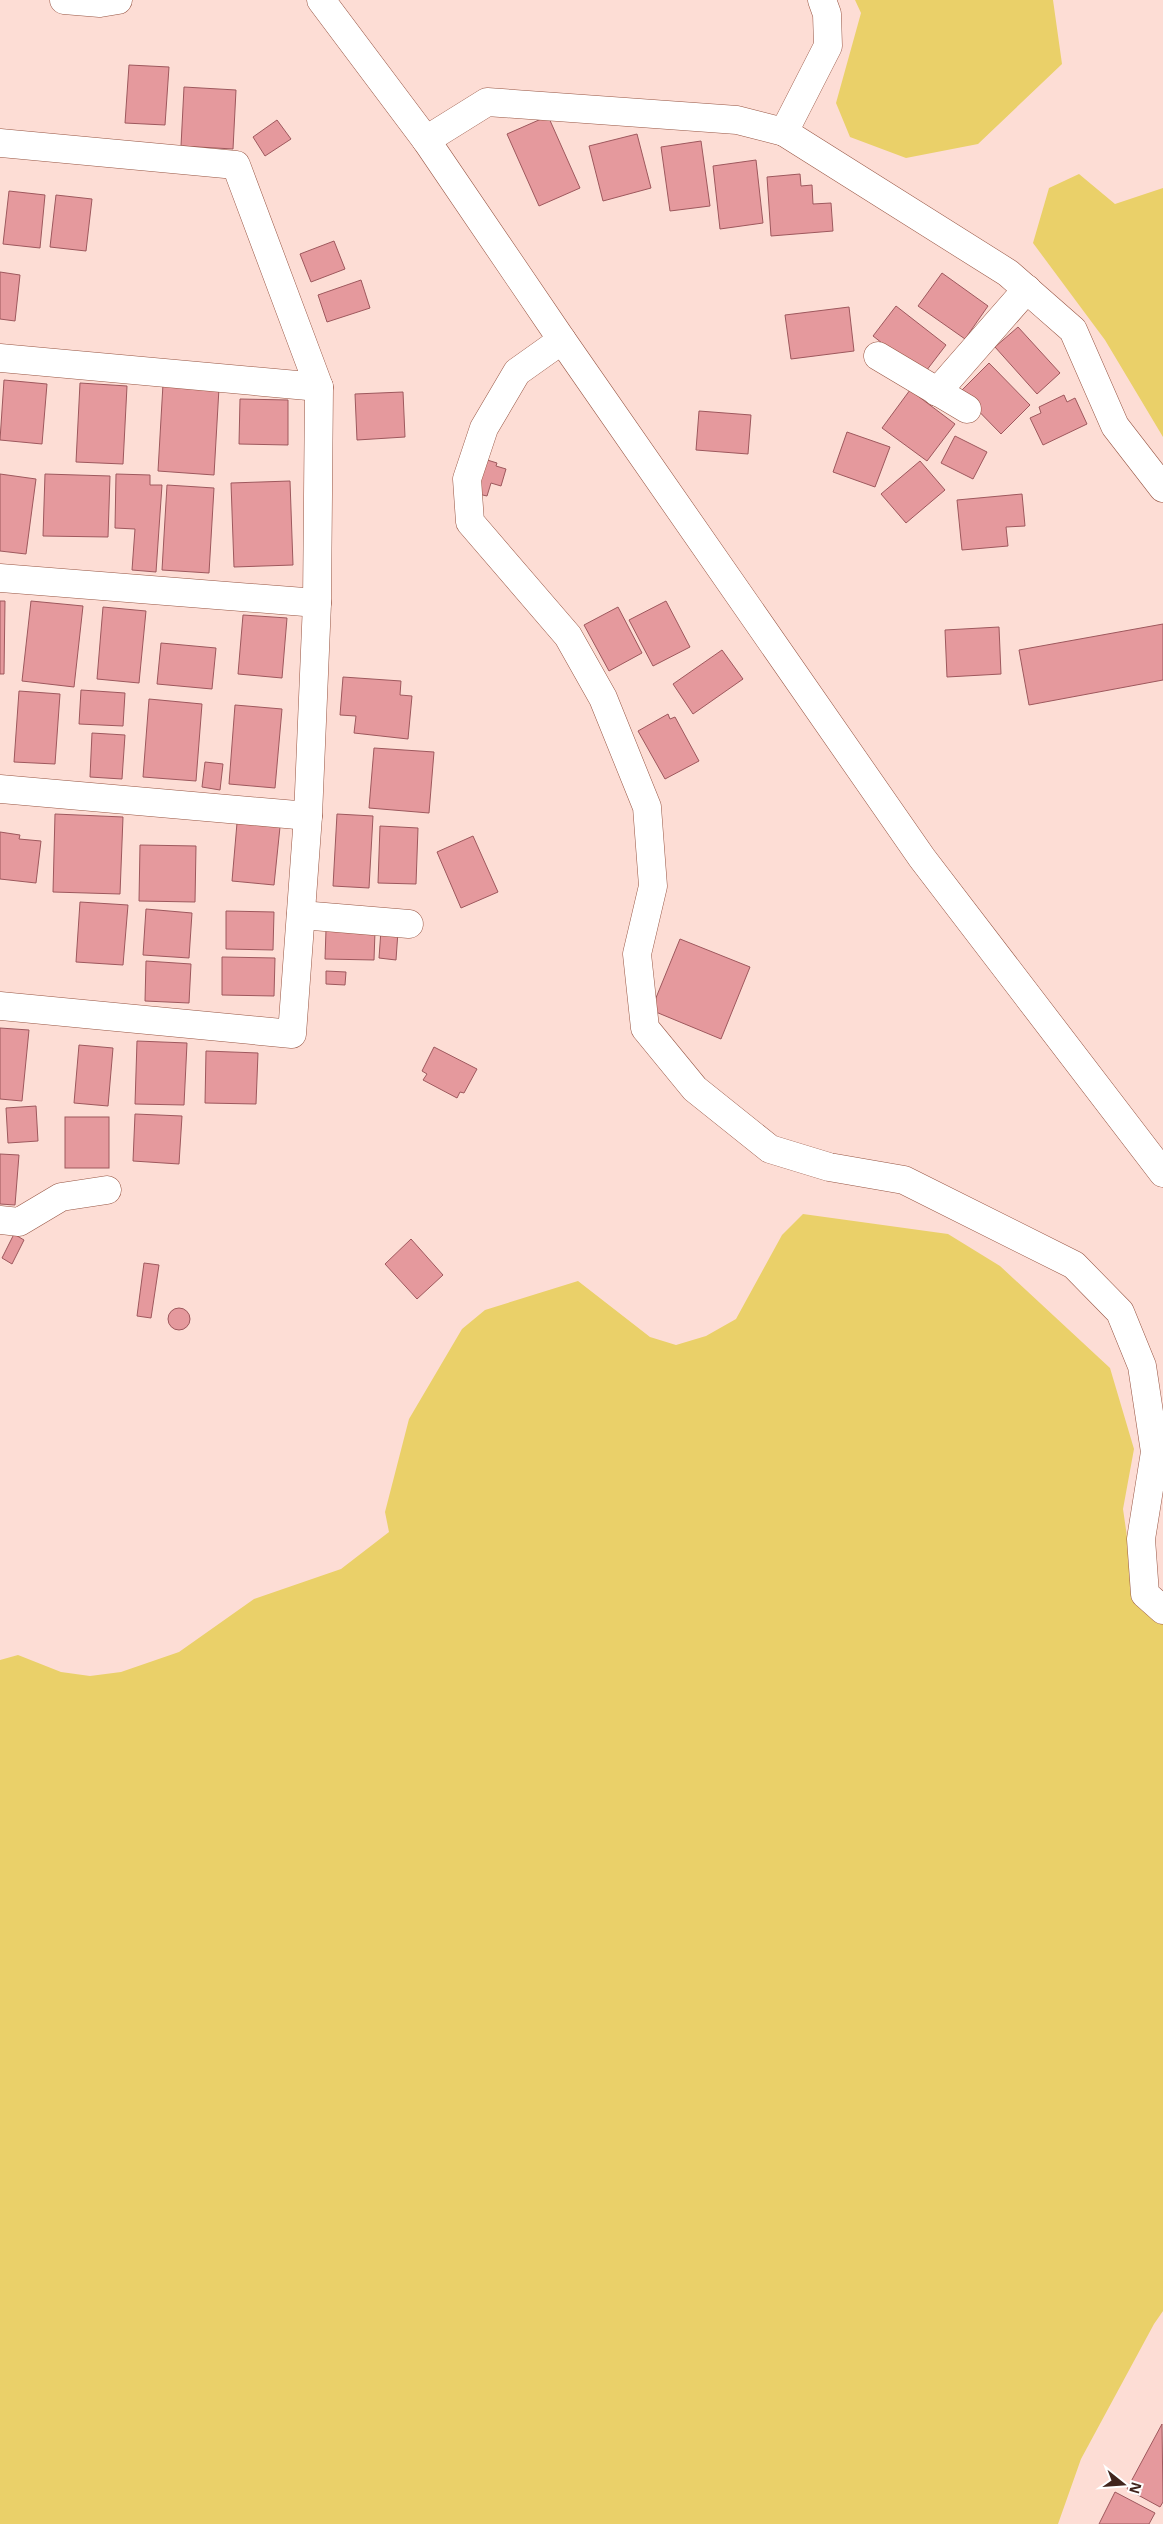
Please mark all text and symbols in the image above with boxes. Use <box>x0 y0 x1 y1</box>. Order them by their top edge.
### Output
north arrow <box>1098 2459 1148 2509</box>
text: N <box>1125 2480 1147 2496</box>

